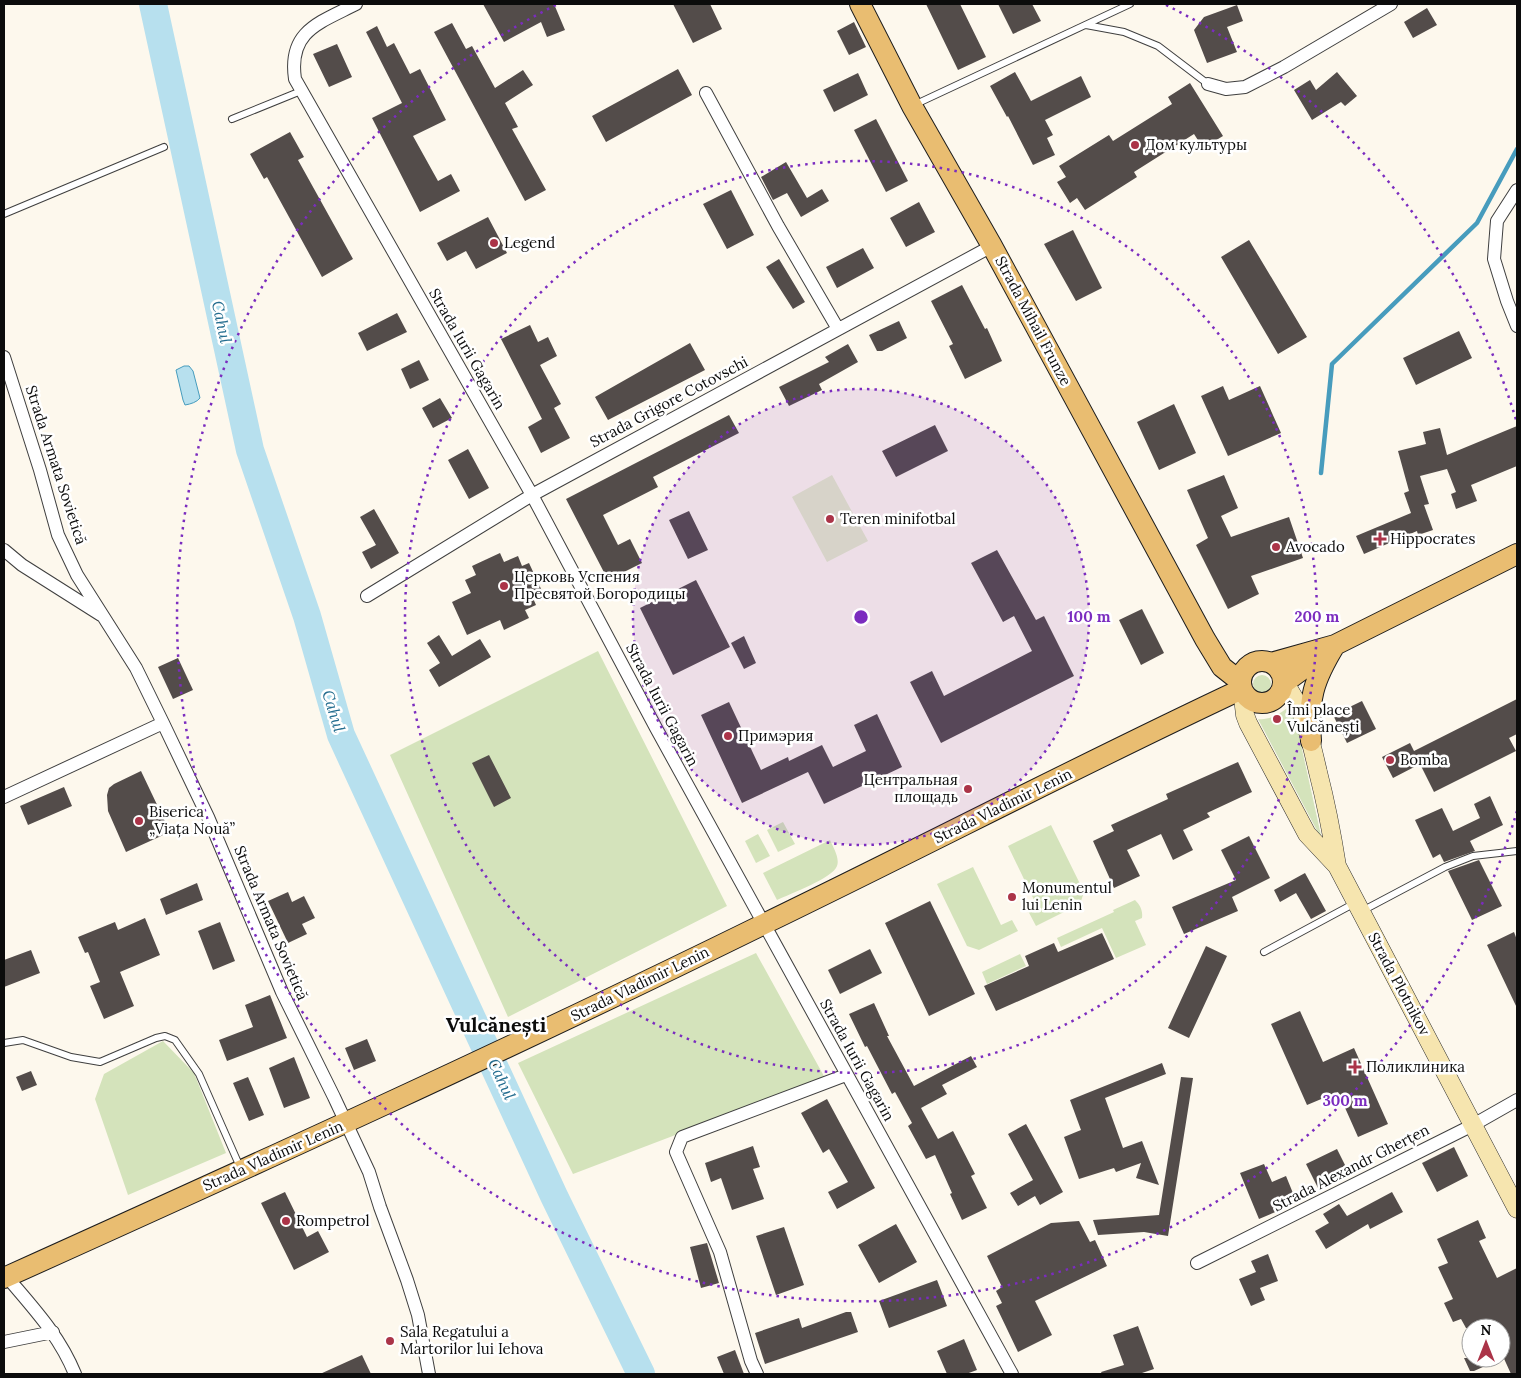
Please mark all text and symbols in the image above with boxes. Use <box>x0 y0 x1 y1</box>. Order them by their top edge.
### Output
place label: Дом культуры <box>1145 135 1247 154</box>
marker: Дом культуры <box>1129 139 1141 151</box>
place label: Legend <box>504 233 555 252</box>
marker: Legend <box>488 237 500 249</box>
street label: Strada Mihail Frunze <box>991 253 1076 389</box>
street label: Strada Iurii Gagarin <box>425 285 510 413</box>
water label: Cahul <box>208 299 236 346</box>
street label: Strada Grigore Cotovschi <box>587 352 751 451</box>
street label: Strada Armata Sovietică <box>22 383 91 547</box>
place label: Teren minifotbal <box>840 509 956 528</box>
marker: Teren minifotbal <box>824 513 836 525</box>
place label: Hippocrates <box>1390 529 1475 548</box>
marker: Hippocrates <box>1374 533 1386 545</box>
place label: Avocado <box>1285 537 1345 556</box>
marker: Avocado <box>1270 541 1282 553</box>
place label: Церковь Успения Пресвятой Богородицы <box>514 567 686 603</box>
marker: Церковь Успения Пресвятой Богородицы <box>498 580 510 592</box>
text: 100 m <box>1068 607 1111 626</box>
text: 200 m <box>1295 607 1340 626</box>
centre of rings <box>852 608 870 626</box>
street label: Strada Iurii Gagarin <box>622 640 703 770</box>
water label: Cahul <box>318 688 350 735</box>
place label: Îmi place Vulcănești <box>1286 700 1360 736</box>
marker: Îmi place Vulcănești <box>1271 713 1283 725</box>
place label: Примэрия <box>738 726 813 745</box>
marker: Примэрия <box>722 730 734 742</box>
place label: Bomba <box>1400 750 1448 769</box>
marker: Bomba <box>1384 754 1396 766</box>
street label: Strada Vladimir Lenin <box>931 764 1075 847</box>
place label: Центральная площадь <box>863 770 958 806</box>
marker: Центральная площадь <box>962 783 974 795</box>
place label: Biserica „Viața Nouă” <box>149 802 235 838</box>
marker: Biserica „Viața Nouă” <box>133 815 145 827</box>
street label: Strada Armata Sovietică <box>230 843 313 1003</box>
place label: Monumentul lui Lenin <box>1022 878 1112 914</box>
marker: Monumentul lui Lenin <box>1006 891 1018 903</box>
street label: Strada Plotnikov <box>1364 929 1435 1039</box>
street label: Strada Vladimir Lenin <box>568 942 712 1025</box>
street label: Strada Iurii Gagarin <box>816 995 899 1124</box>
district label: Vulcănești <box>446 1012 547 1038</box>
water label: Cahul <box>484 1055 520 1103</box>
place label: Поликлиника <box>1366 1057 1465 1076</box>
marker: Поликлиника <box>1348 1060 1362 1074</box>
text: 300 m <box>1322 1091 1368 1110</box>
street label: Strada Vladimir Lenin <box>200 1116 346 1195</box>
street label: Strada Alexandr Gherțen <box>1269 1120 1432 1215</box>
place label: Rompetrol <box>296 1211 370 1230</box>
marker: Rompetrol <box>280 1215 292 1227</box>
north arrow <box>1461 1318 1511 1368</box>
text: N <box>1481 1321 1492 1339</box>
place label: Sala Regatului a Martorilor lui Iehova <box>400 1322 544 1358</box>
marker: Sala Regatului a Martorilor lui Iehova <box>384 1335 396 1347</box>

